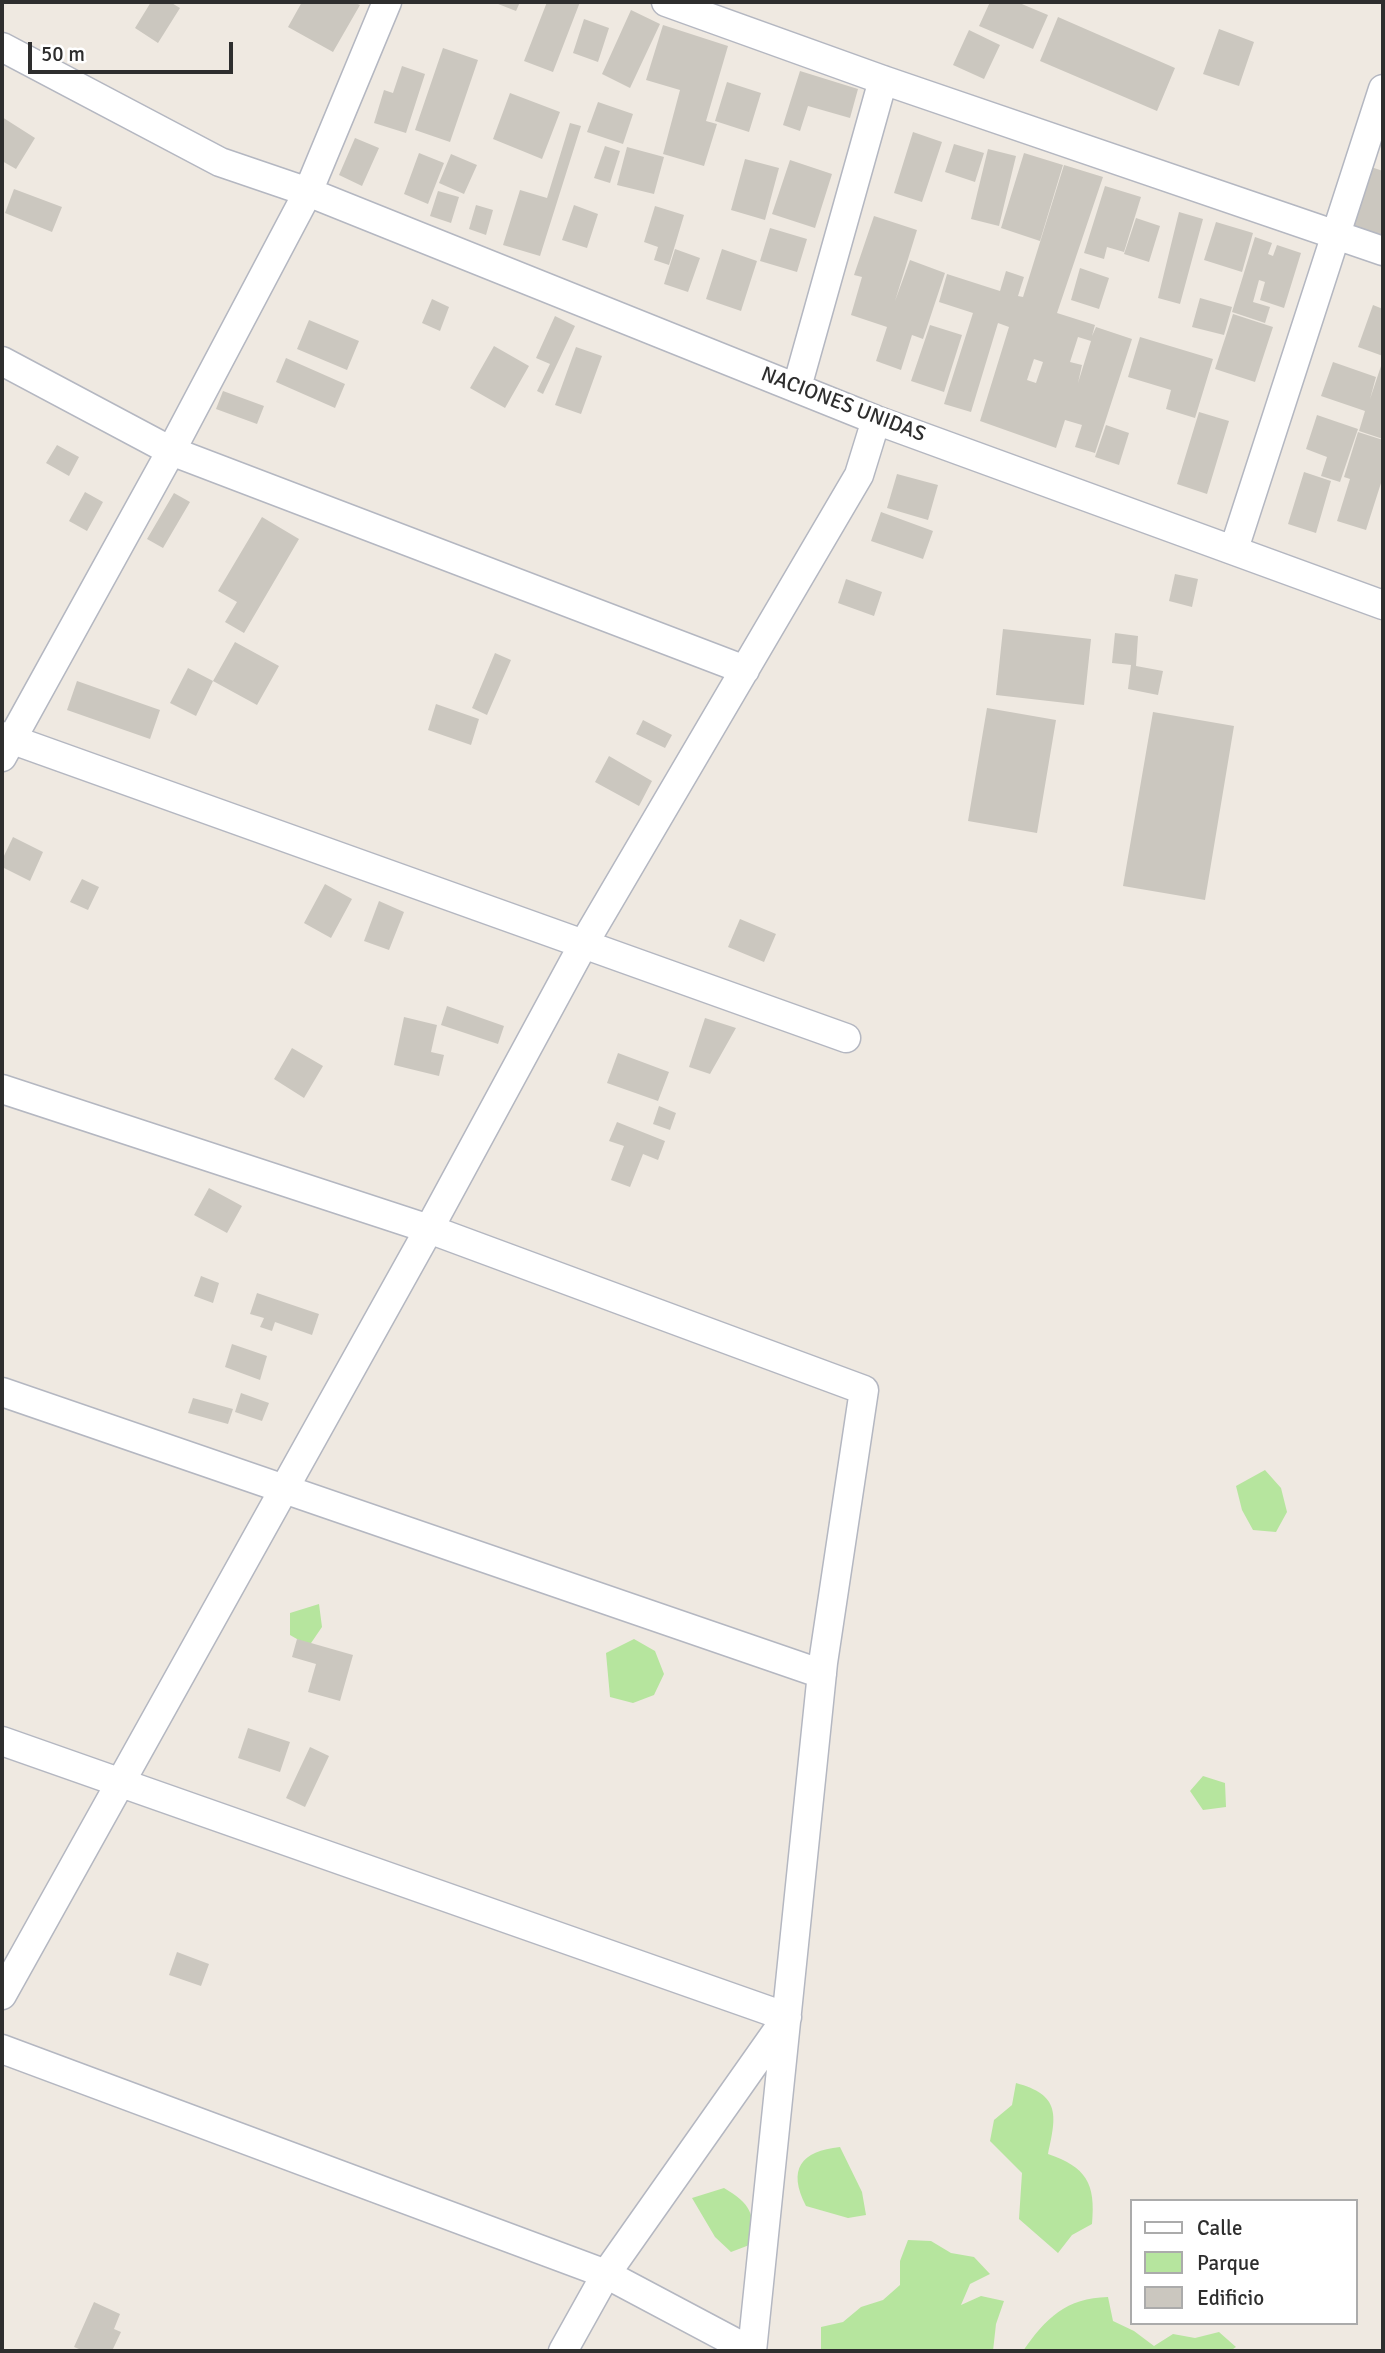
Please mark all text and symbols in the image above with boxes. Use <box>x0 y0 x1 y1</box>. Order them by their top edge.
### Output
scale bar <box>32 28 236 72</box>
text: 50 m <box>41 41 85 67</box>
street label: NACIONES UNIDAS <box>757 362 929 448</box>
legend <box>1130 2199 1357 2325</box>
text: Calle <box>1197 2215 1243 2241</box>
text: Parque <box>1197 2250 1260 2276</box>
text: Edificio <box>1197 2285 1264 2311</box>

